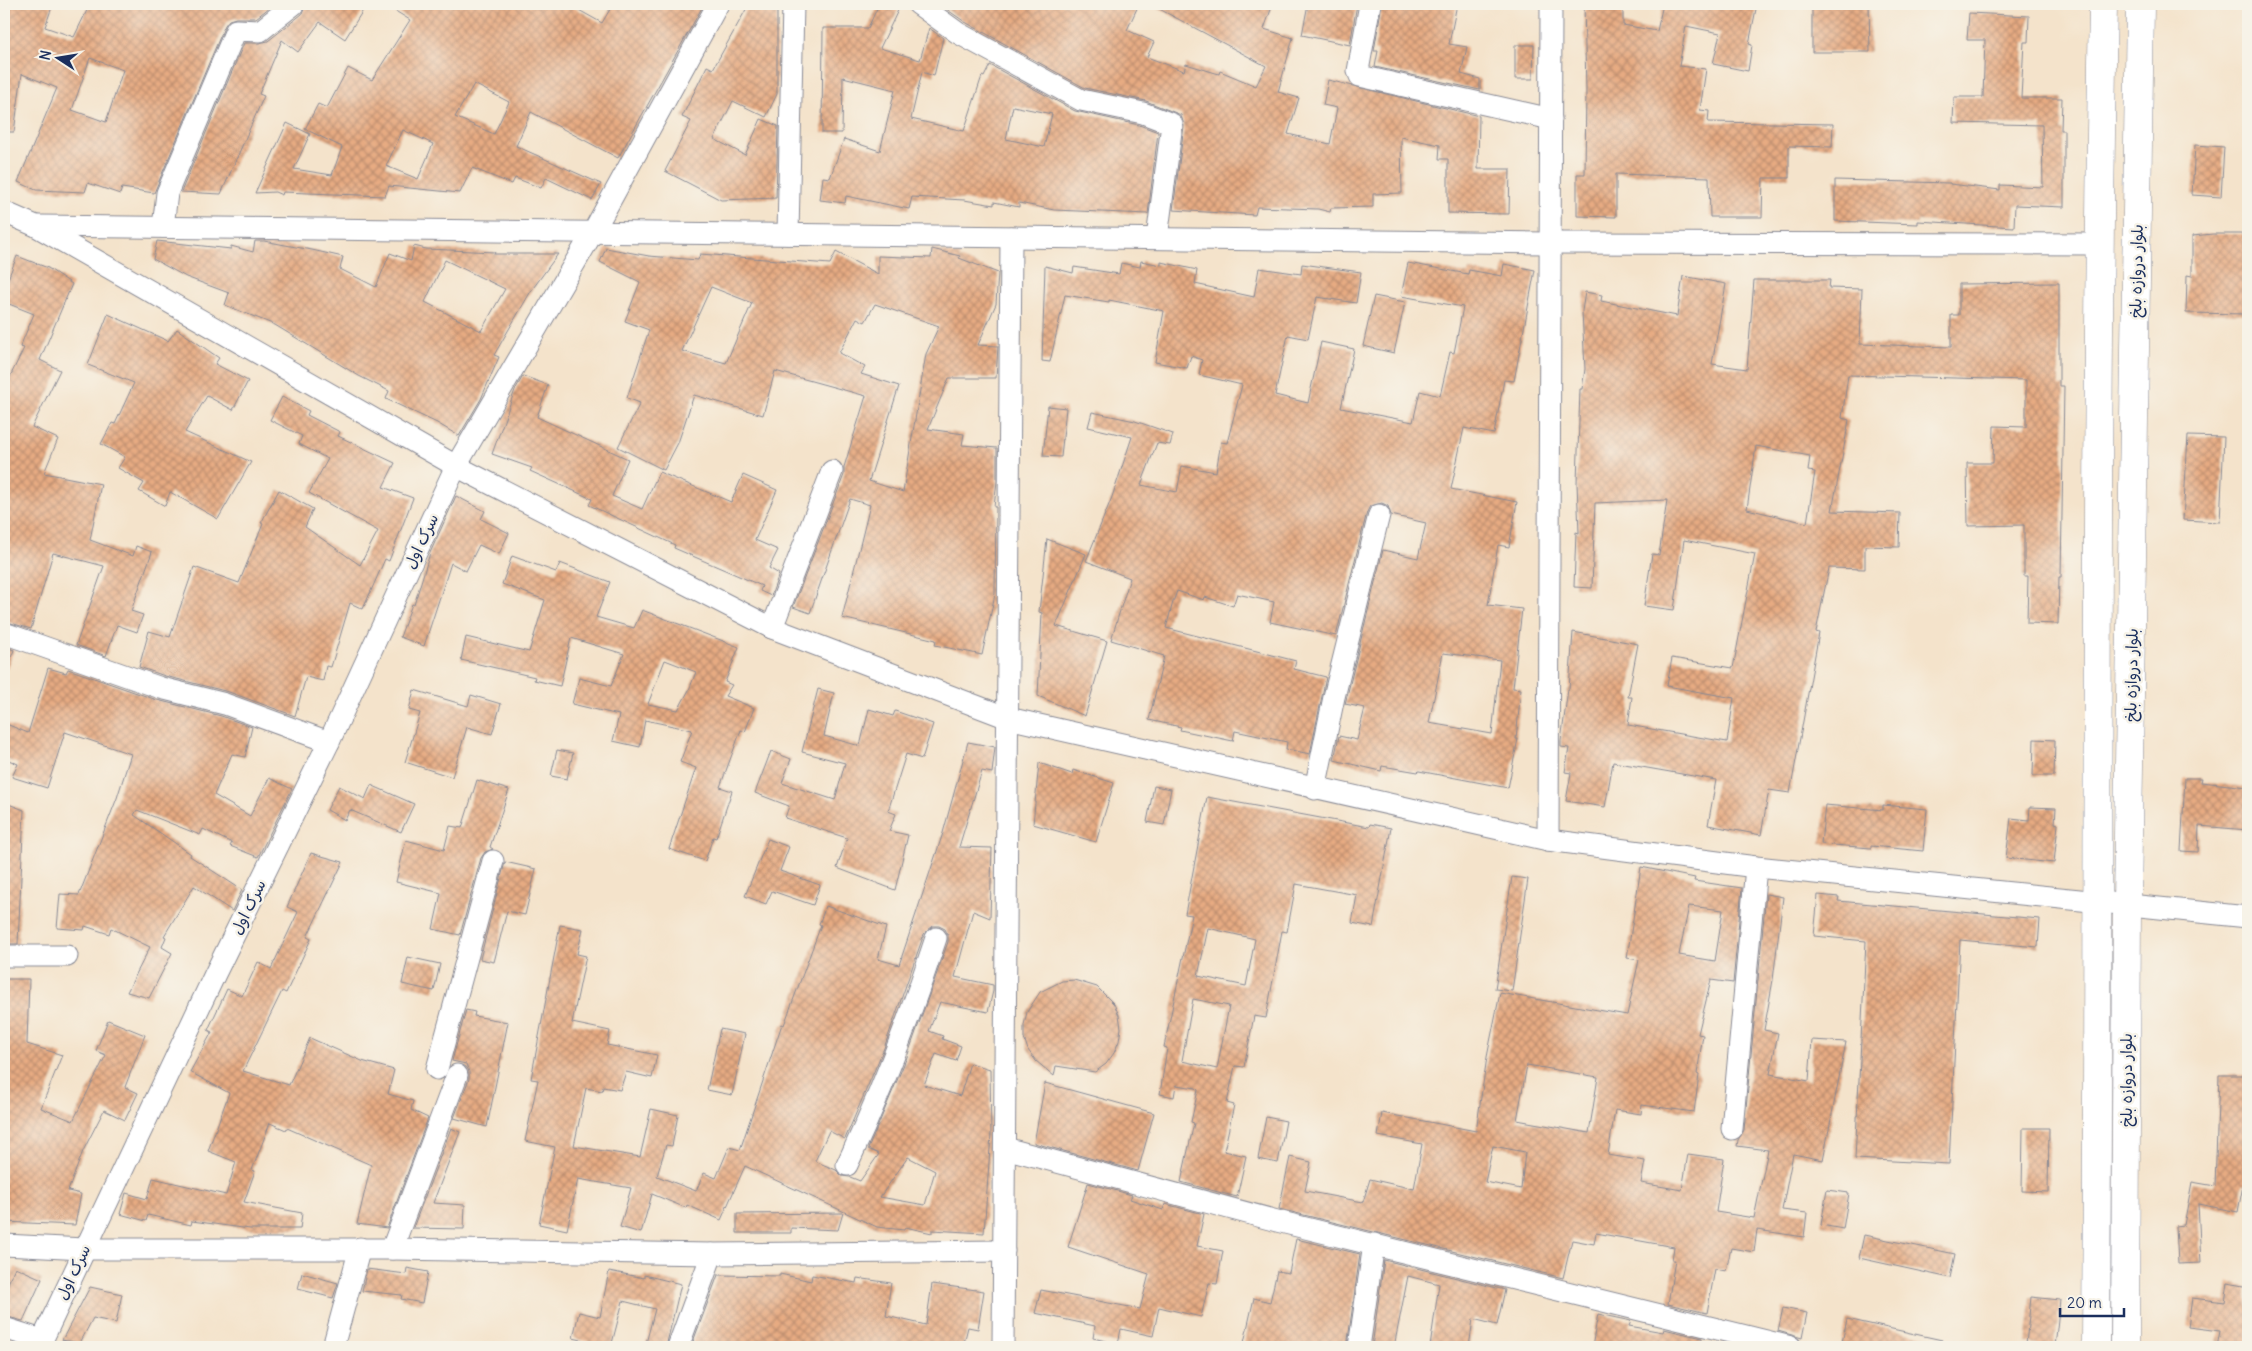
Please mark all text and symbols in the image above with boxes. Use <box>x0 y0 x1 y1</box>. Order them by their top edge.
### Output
north arrow <box>32 32 82 82</box>
text: N <box>35 49 55 62</box>
street label: بلوار دروازه بلخ <box>2125 224 2148 318</box>
street label: سرک اول <box>400 510 442 572</box>
street label: بلوار دروازه بلخ <box>2120 628 2143 722</box>
street label: سرک اول <box>226 876 270 938</box>
street label: بلوار دروازه بلخ <box>2116 1033 2137 1127</box>
street label: سرک اول <box>52 1241 94 1303</box>
scale bar <box>2060 1286 2123 1318</box>
text: 20 m <box>2067 1293 2102 1312</box>

